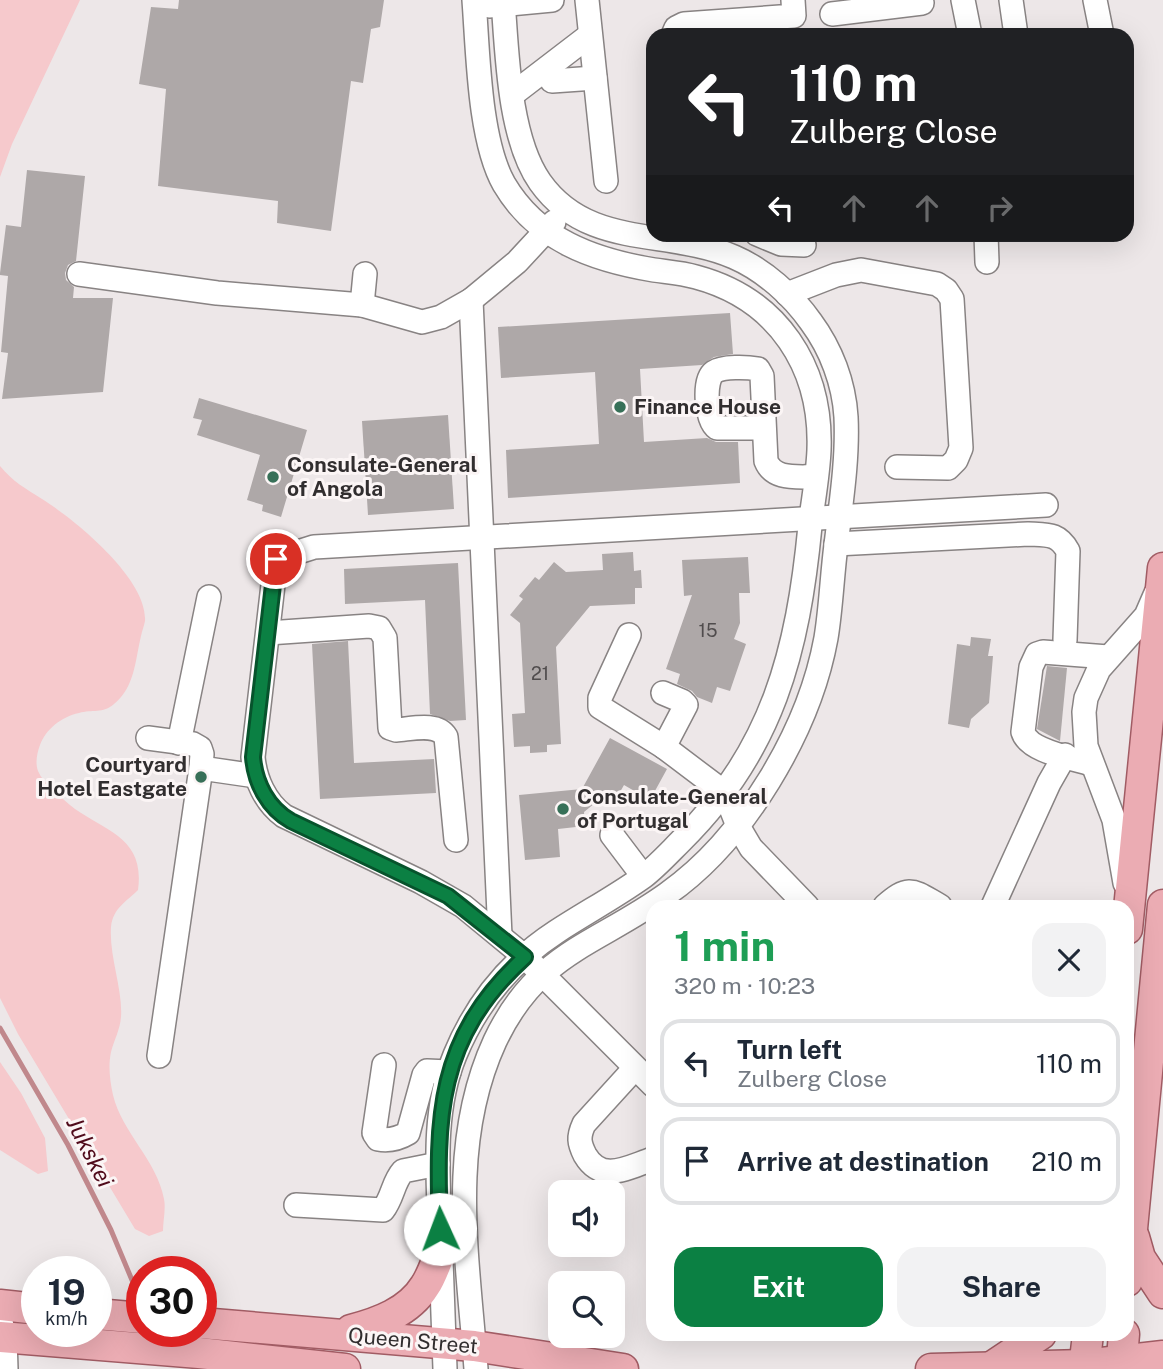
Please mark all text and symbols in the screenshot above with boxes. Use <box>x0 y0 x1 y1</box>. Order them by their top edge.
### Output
text: 110 m <box>789 54 917 112</box>
icon: left <box>674 56 765 147</box>
text: Zulberg Close <box>789 113 998 150</box>
icon: left <box>762 189 800 227</box>
icon: ahead <box>835 189 873 227</box>
icon: ahead <box>908 189 946 227</box>
icon: right <box>981 189 1019 227</box>
place label: Finance House <box>634 394 781 419</box>
marker: Finance House <box>612 399 628 415</box>
place label: Consulate-General of Angola <box>287 452 477 501</box>
marker: Consulate-General of Angola <box>265 469 281 485</box>
pin <box>246 529 306 589</box>
icon: arrive <box>257 540 295 578</box>
house number: 15 <box>699 620 717 641</box>
house number: 21 <box>531 663 549 684</box>
place label: Courtyard Hotel Eastgate <box>37 752 187 801</box>
marker: Courtyard Hotel Eastgate <box>193 769 209 785</box>
place label: Consulate-General of Portugal <box>577 784 767 833</box>
marker: Consulate-General of Portugal <box>555 801 571 817</box>
text: 1 min <box>674 921 775 970</box>
button: close <box>1032 923 1106 997</box>
text: 320 m · 10:23 <box>674 972 815 999</box>
text: Turn left <box>737 1034 842 1065</box>
icon: left <box>678 1044 716 1082</box>
text: 110 m <box>1036 1048 1102 1079</box>
text: Zulberg Close <box>737 1065 887 1092</box>
water label: Jukskei <box>61 1112 120 1192</box>
icon: arrive <box>678 1142 716 1180</box>
text: Arrive at destination <box>737 1146 989 1177</box>
text: 210 m <box>1031 1146 1102 1177</box>
map controls <box>548 1180 625 1348</box>
button: sound <box>548 1180 625 1257</box>
position arrow <box>403 1192 477 1266</box>
button: Exit <box>674 1247 883 1327</box>
button: Share <box>897 1247 1106 1327</box>
speed limit sign: 30 <box>126 1256 217 1347</box>
button: search <box>548 1271 625 1348</box>
text: 19 <box>47 1272 86 1313</box>
text: km/h <box>45 1308 88 1329</box>
street label: Queen Street <box>347 1322 479 1359</box>

